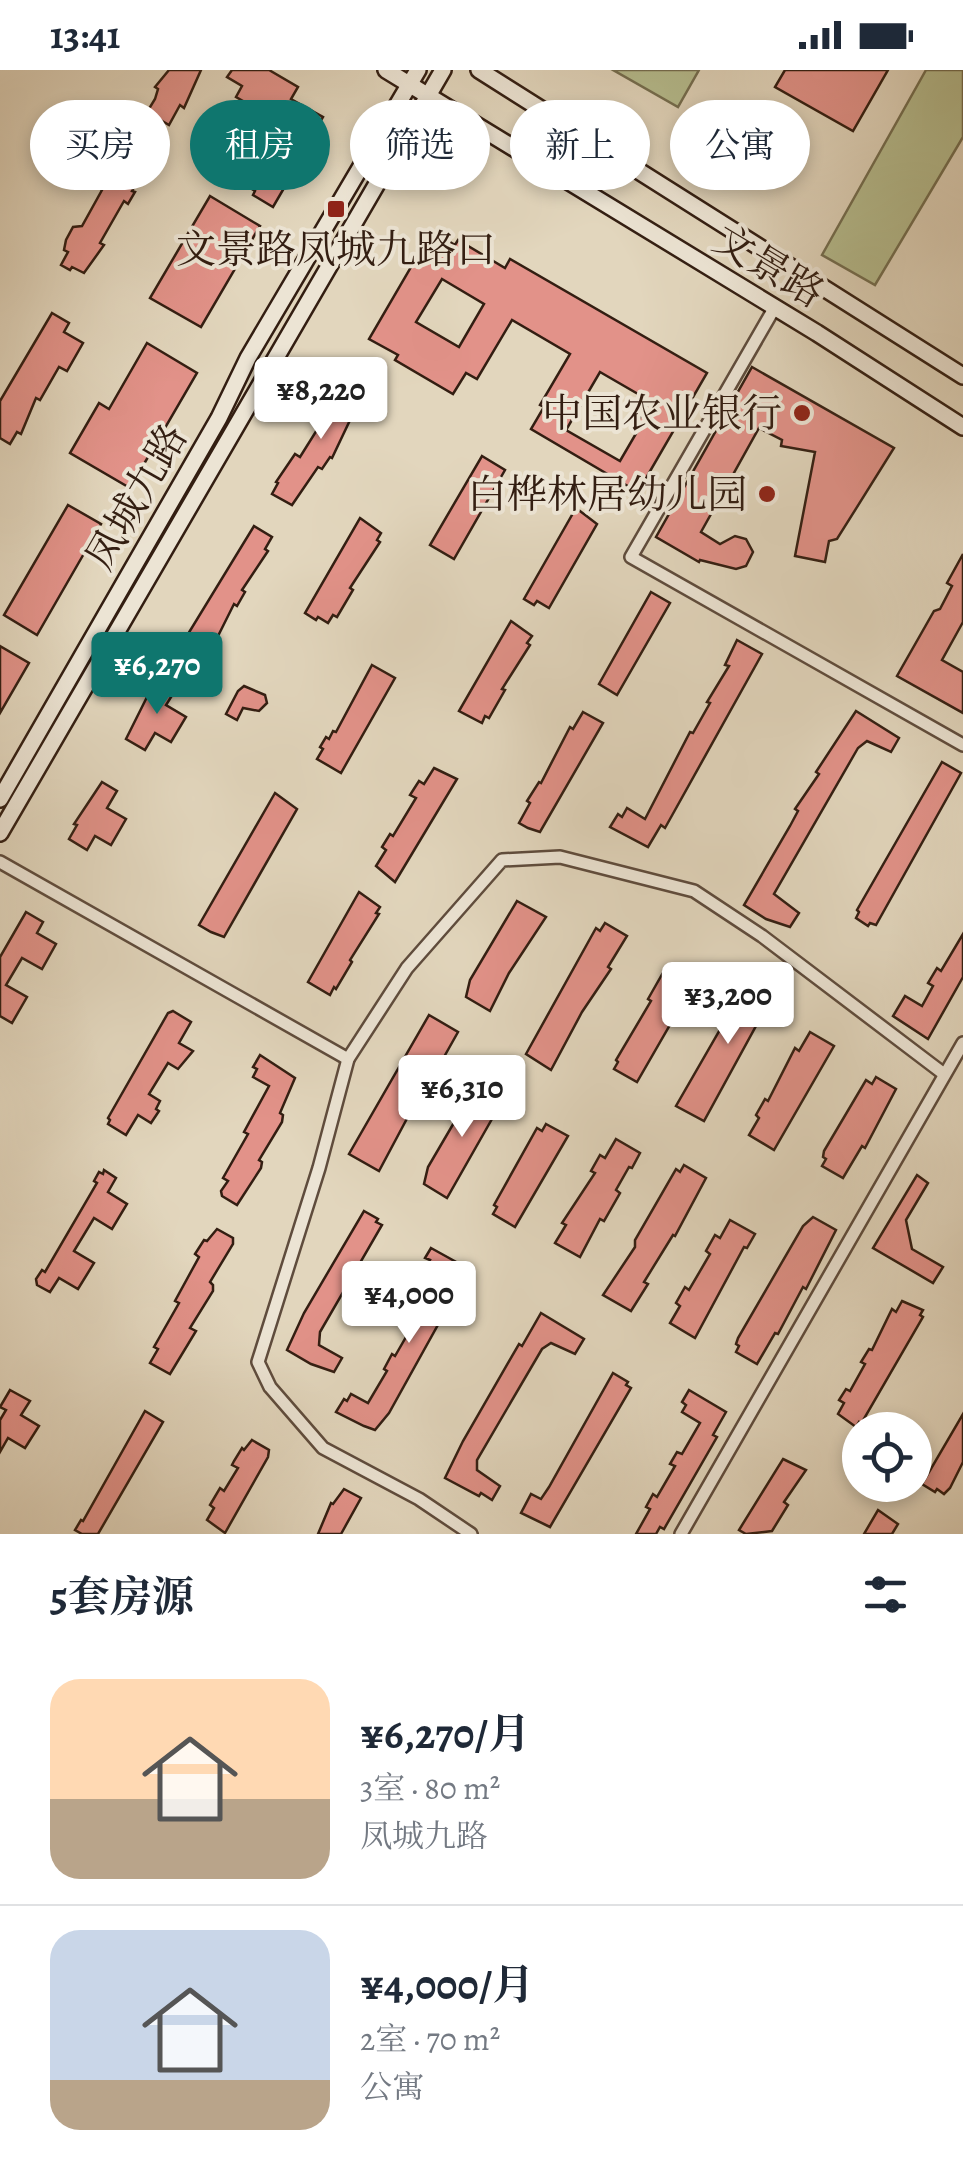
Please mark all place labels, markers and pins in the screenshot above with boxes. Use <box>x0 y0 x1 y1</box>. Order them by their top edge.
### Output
marker: 文景路凤城九路口 <box>325 198 347 220</box>
place label: 文景路凤城九路口 <box>176 222 496 277</box>
pin: ¥8,220 <box>240 357 402 442</box>
place label: 中国农业银行 <box>542 386 782 441</box>
marker: 中国农业银行 <box>791 402 813 424</box>
place label: 白桦林居幼儿园 <box>467 467 747 522</box>
marker: 白桦林居幼儿园 <box>756 483 778 505</box>
pin: ¥6,270 <box>76 632 238 717</box>
pin: ¥3,200 <box>647 962 809 1047</box>
pin: ¥6,310 <box>381 1055 543 1140</box>
pin: ¥4,000 <box>328 1261 490 1346</box>

